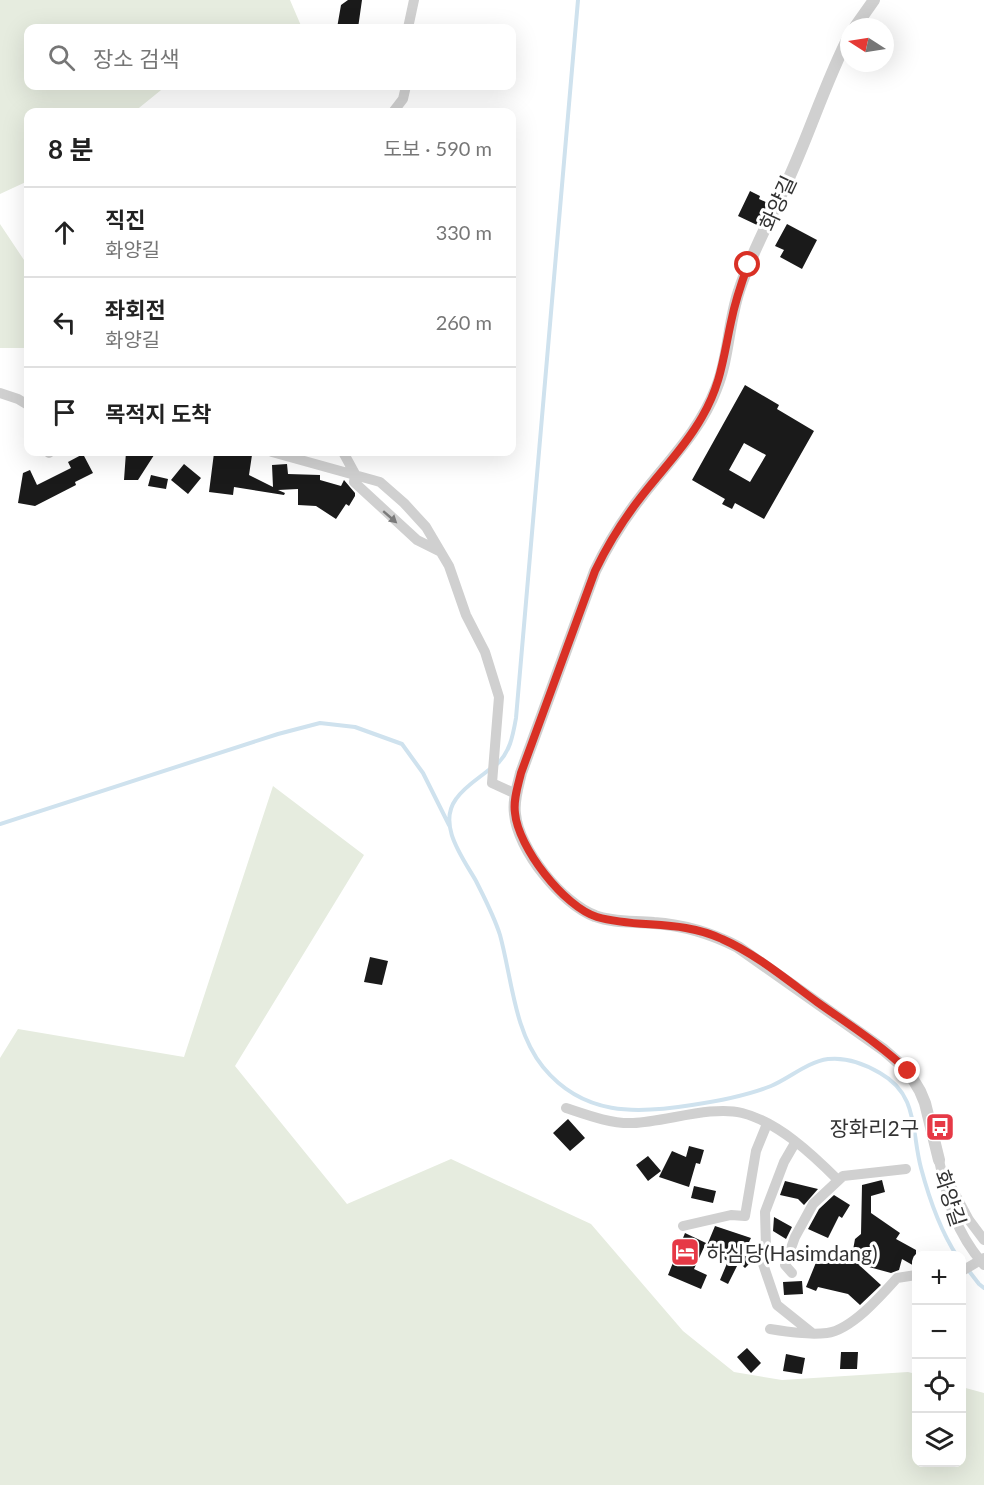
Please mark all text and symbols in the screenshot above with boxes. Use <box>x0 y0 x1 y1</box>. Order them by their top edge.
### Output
north arrow <box>840 18 894 72</box>
search box <box>24 24 516 90</box>
icon: search <box>45 41 78 74</box>
text: 장소 검색 <box>93 45 180 72</box>
text: 8 분 <box>48 133 93 165</box>
text: 도보 · 590 m <box>383 136 492 160</box>
street label: 화양길 <box>753 171 801 235</box>
text: 직진 <box>105 206 145 233</box>
icon: ahead <box>48 216 81 249</box>
text: 330 m <box>436 220 492 244</box>
text: 화양길 <box>105 237 160 261</box>
route start <box>734 251 760 277</box>
text: 좌회전 <box>105 296 166 323</box>
icon: left <box>48 306 81 339</box>
text: 260 m <box>436 310 492 334</box>
text: 화양길 <box>105 327 160 351</box>
icon: arrive <box>48 396 81 429</box>
text: 목적지 도착 <box>105 400 212 427</box>
one-way arrow <box>382 510 398 523</box>
route end <box>894 1057 920 1083</box>
bus stop icon: 장화리2구 <box>924 1111 956 1143</box>
place label: 장화리2구 <box>830 1115 919 1140</box>
street label: 화양길 <box>930 1167 972 1229</box>
hotel icon: 하심당(Hasimdang) <box>669 1236 701 1268</box>
place label: 하심당(Hasimdang) <box>706 1240 878 1265</box>
map controls <box>912 1251 966 1467</box>
button: + <box>912 1251 966 1305</box>
button: − <box>912 1305 966 1359</box>
button: locate <box>912 1359 966 1413</box>
button: layers <box>912 1413 966 1467</box>

